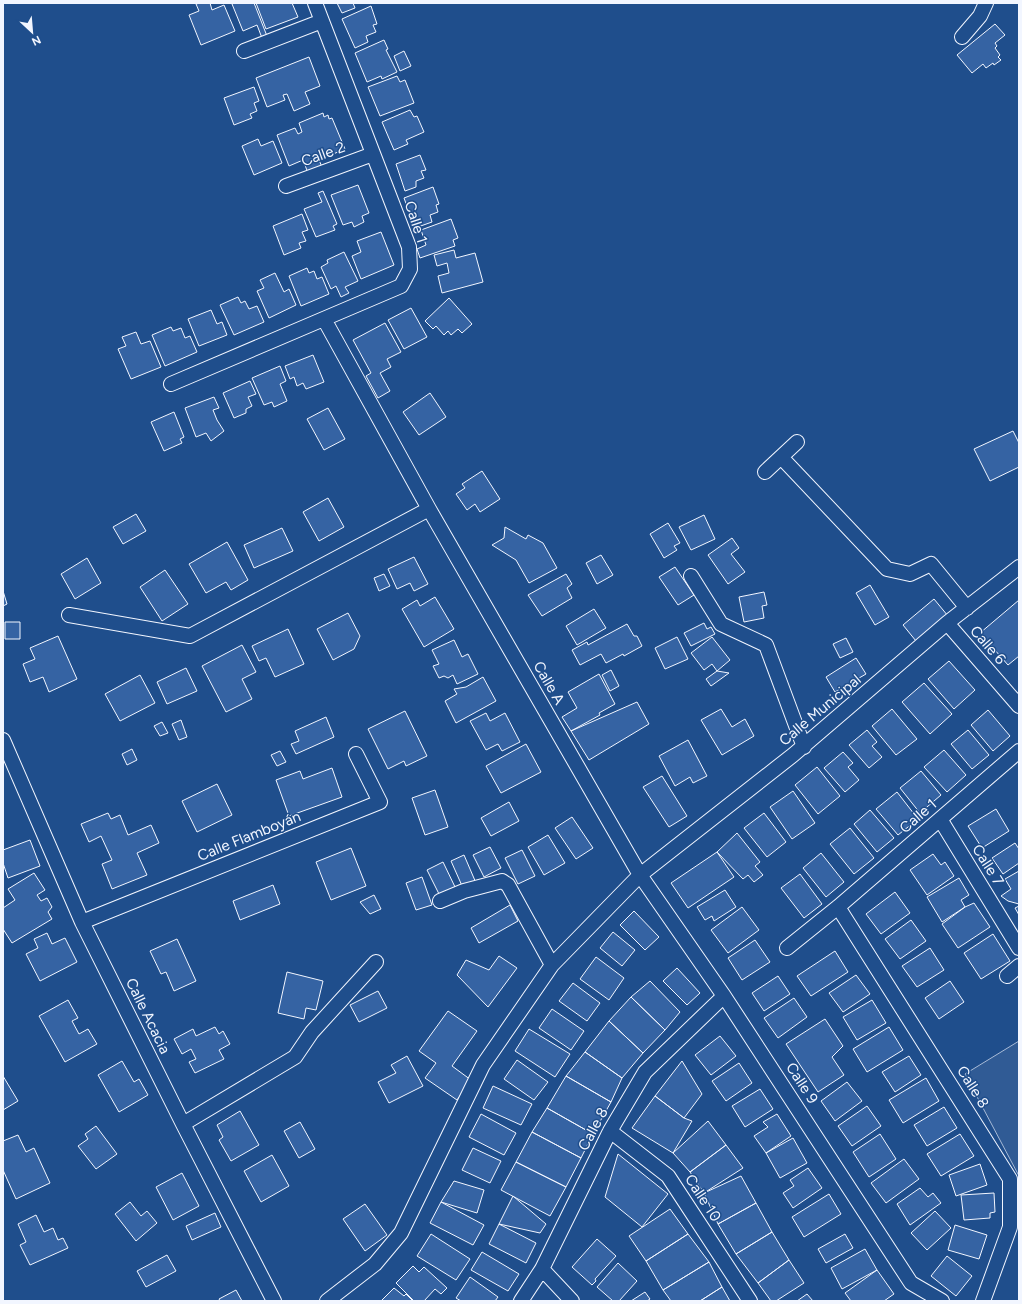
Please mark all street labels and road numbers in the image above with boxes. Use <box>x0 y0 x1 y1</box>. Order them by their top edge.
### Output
street label: Calle 2 <box>299 138 347 170</box>
street label: Calle 1 <box>401 199 431 245</box>
street label: Calle 6 <box>966 622 1010 668</box>
street label: Calle A <box>529 658 569 708</box>
street label: Calle Municipal <box>775 671 865 749</box>
street label: Calle 1 <box>896 795 940 837</box>
street label: Calle Flamboyán <box>195 807 303 865</box>
street label: Calle 7 <box>968 841 1008 889</box>
street label: Calle Acacia <box>122 975 174 1057</box>
street label: Calle 9 <box>782 1059 822 1107</box>
street label: Calle 8 <box>953 1063 993 1111</box>
street label: Calle 8 <box>574 1104 612 1154</box>
street label: Calle 10 <box>681 1171 725 1225</box>

